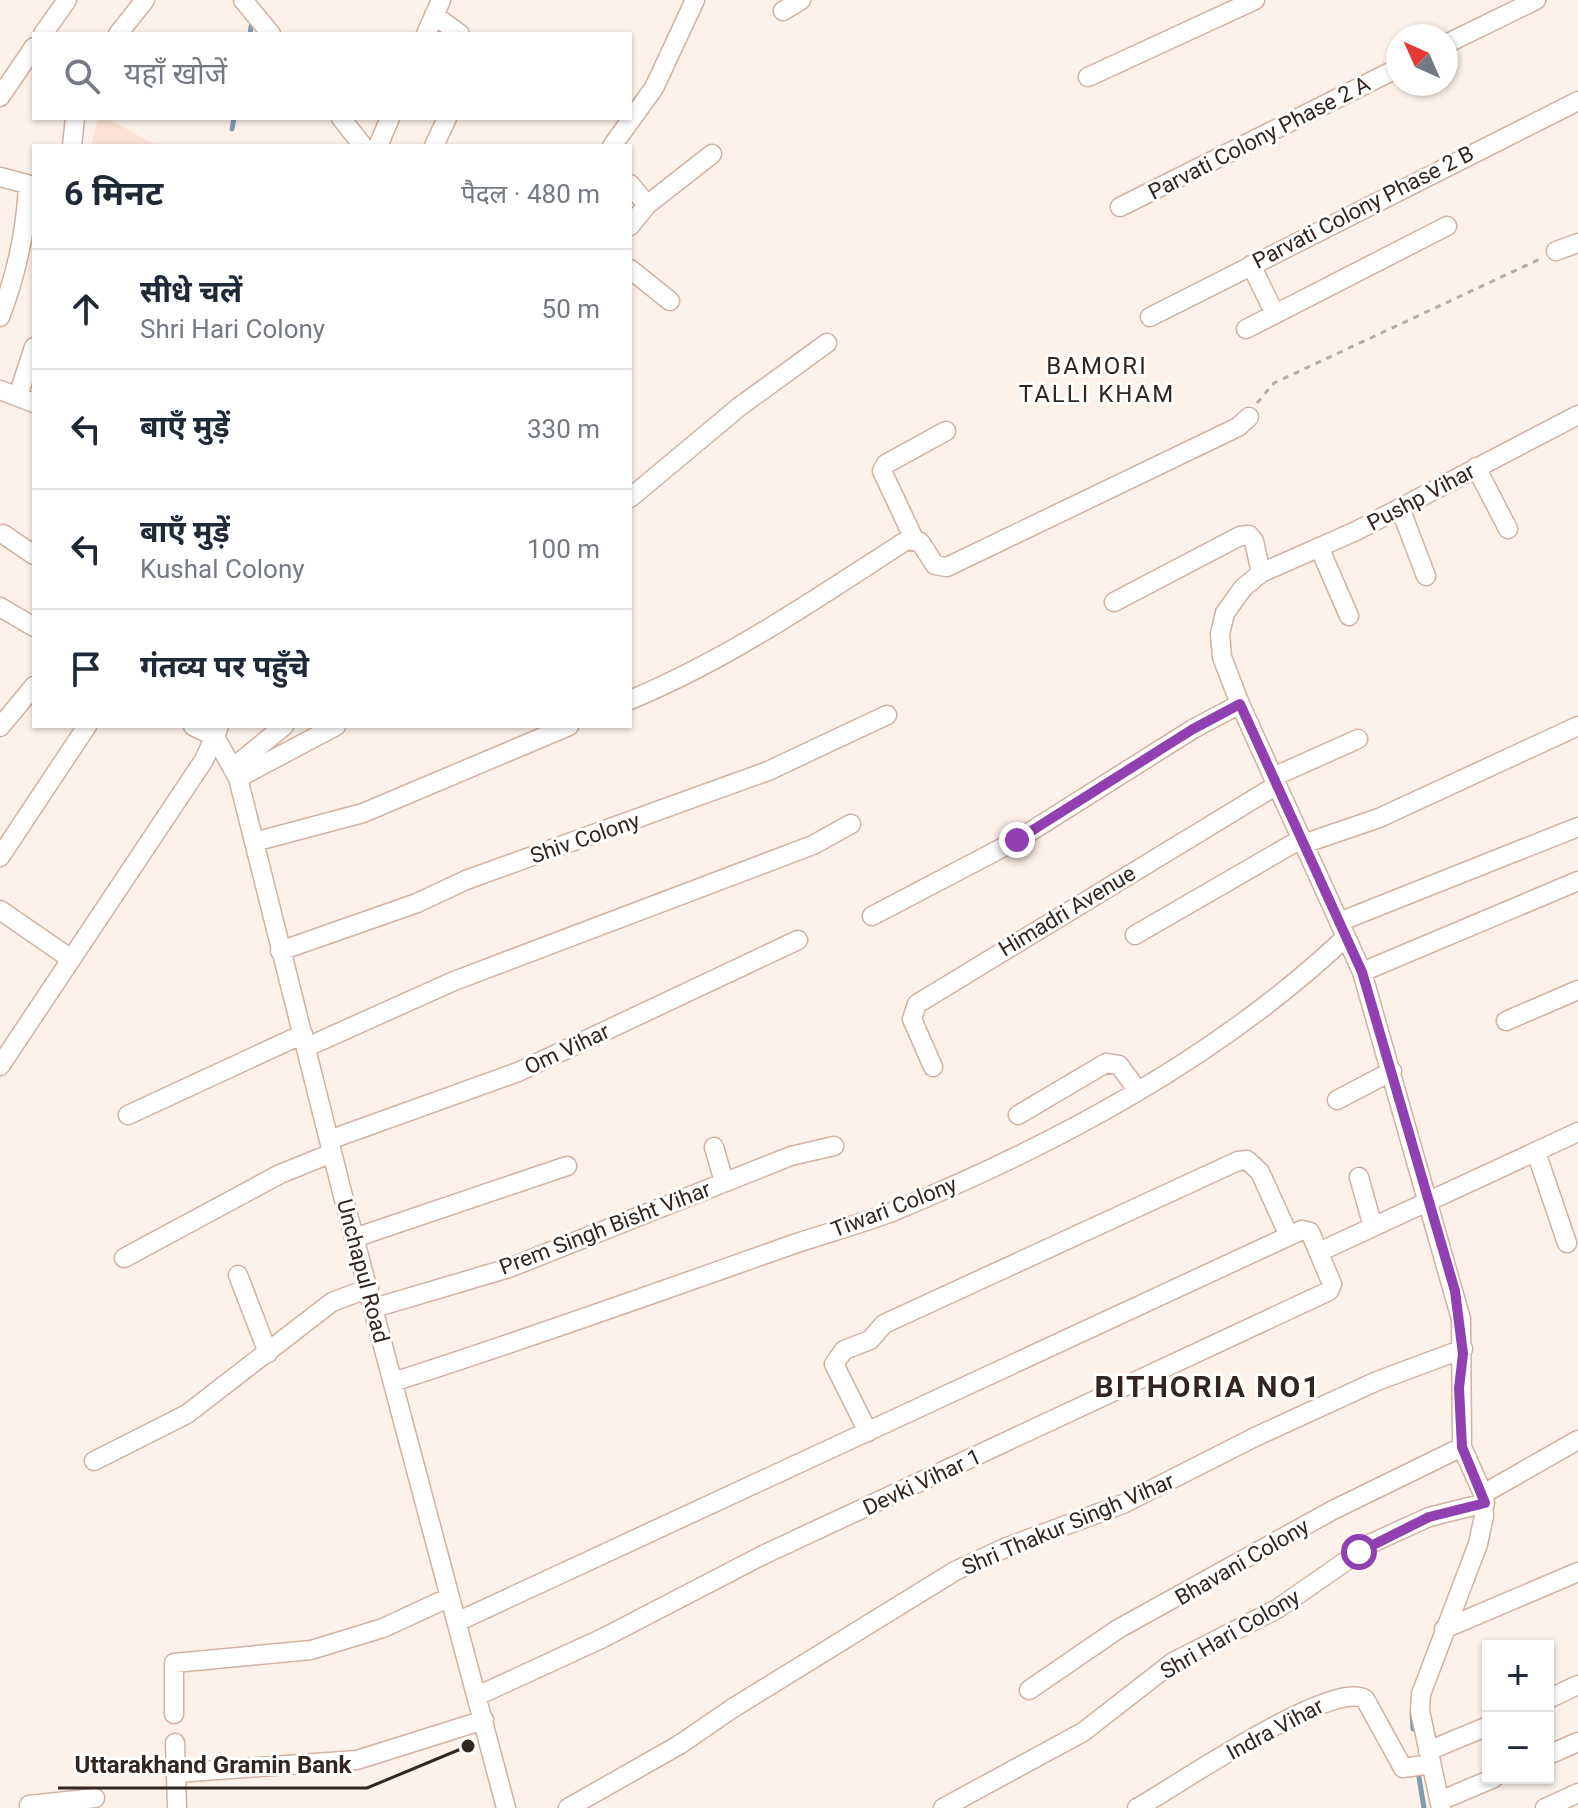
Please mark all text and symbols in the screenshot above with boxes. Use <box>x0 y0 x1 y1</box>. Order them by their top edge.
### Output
north arrow <box>1386 24 1458 96</box>
search box <box>32 32 632 120</box>
icon: search <box>60 54 104 98</box>
text: यहाँ खोजें <box>124 56 227 91</box>
street label: Parvati Colony Phase 2 A <box>1144 71 1375 205</box>
street label: Parvati Colony Phase 2 B <box>1248 140 1478 274</box>
text: 6 मिनट <box>64 173 163 213</box>
text: पैदल · 480 m <box>461 179 600 209</box>
text: सीधे चलें <box>140 274 242 309</box>
icon: ahead <box>64 287 108 331</box>
text: 50 m <box>542 294 600 324</box>
text: Shri Hari Colony <box>140 314 325 344</box>
district label: BAMORI TALLI KHAM <box>1019 352 1175 408</box>
icon: left <box>64 407 108 451</box>
text: बाएँ मुड़ें <box>140 409 230 444</box>
text: 330 m <box>527 414 600 444</box>
street label: Pushp Vihar <box>1363 458 1480 536</box>
text: बाएँ मुड़ें <box>140 514 230 549</box>
icon: left <box>64 527 108 571</box>
text: 100 m <box>527 534 600 564</box>
text: Kushal Colony <box>140 554 305 584</box>
icon: arrive <box>64 647 108 691</box>
text: गंतव्य पर पहुँचे <box>140 649 309 684</box>
street label: Shiv Colony <box>527 807 644 868</box>
route end <box>999 822 1035 858</box>
street label: Himadri Avenue <box>994 860 1140 962</box>
street label: Om Vihar <box>521 1018 614 1080</box>
street label: Tiwari Colony <box>828 1171 961 1242</box>
street label: Prem Singh Bisht Vihar <box>496 1176 715 1280</box>
street label: Unchapul Road <box>332 1196 394 1346</box>
district label: BITHORIA NO1 <box>1095 1369 1321 1404</box>
street label: Devki Vihar 1 <box>859 1444 985 1520</box>
street label: Shri Thakur Singh Vihar <box>958 1468 1178 1580</box>
street label: Bhavani Colony <box>1171 1513 1314 1610</box>
route start <box>1341 1534 1377 1570</box>
street label: Shri Hari Colony <box>1156 1584 1305 1684</box>
map controls <box>1482 1640 1554 1784</box>
button: + <box>1482 1640 1554 1712</box>
street label: Indra Vihar <box>1222 1693 1328 1765</box>
button: − <box>1482 1712 1554 1784</box>
callout: Uttarakhand Gramin Bank <box>58 1740 367 1788</box>
text: Uttarakhand Gramin Bank <box>75 1751 353 1779</box>

